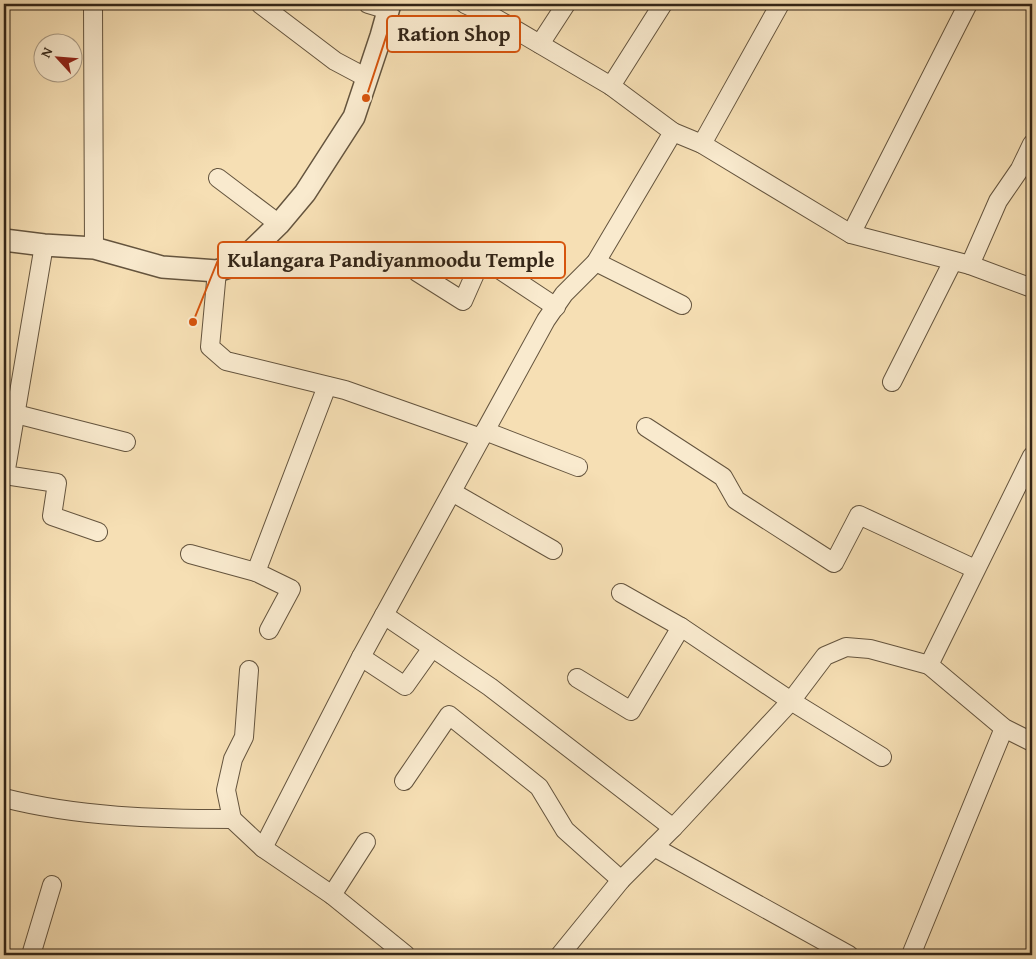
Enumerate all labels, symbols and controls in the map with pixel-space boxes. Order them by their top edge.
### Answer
callout: Ration Shop [387,16,520,52]
text: Ration Shop [398,18,511,49]
north arrow [32,32,82,82]
text: N [35,43,58,61]
callout: Kulangara Pandiyanmoodu Temple [218,242,565,278]
text: Kulangara Pandiyanmoodu Temple [228,244,554,275]

